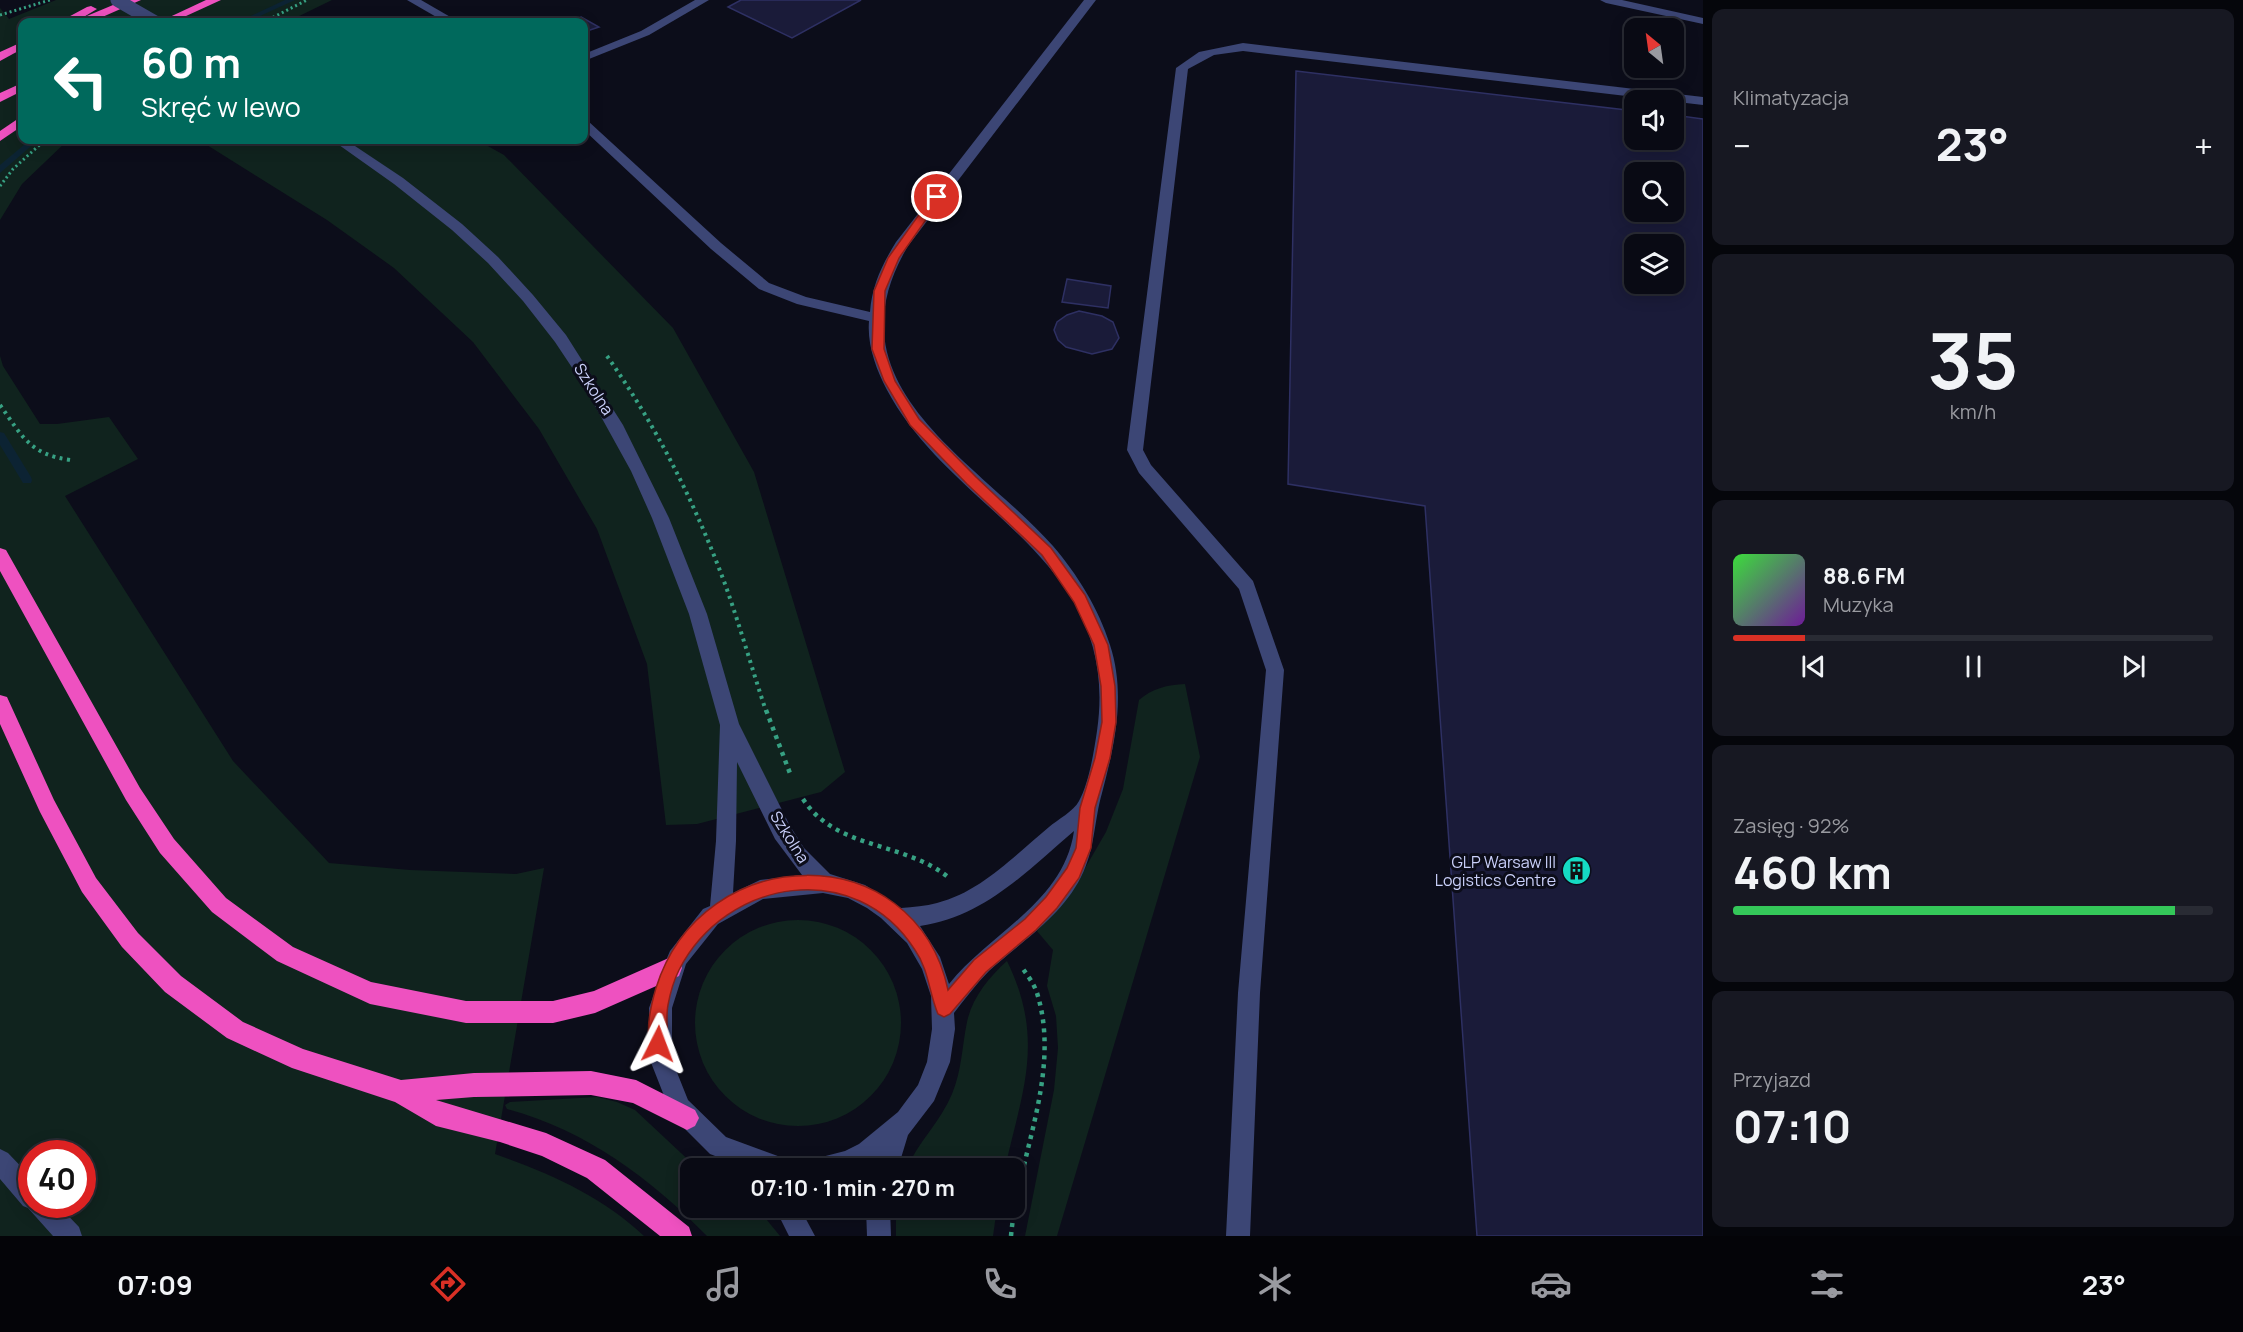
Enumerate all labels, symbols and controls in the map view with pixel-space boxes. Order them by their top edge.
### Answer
north arrow [1624,18,1684,78]
map controls [1624,18,1684,294]
text: 60 m [141,33,241,91]
icon: left [42,42,120,120]
text: Klimatyzacja [1733,84,1849,111]
text: Skręć w lewo [141,88,301,125]
button: sound [1624,90,1684,150]
text: 23° [1936,113,2009,175]
text: − [1733,123,1751,168]
text: + [2194,123,2213,168]
button: search [1624,162,1684,222]
pin [911,171,962,222]
icon: arrive [920,180,953,213]
button: layers [1624,234,1684,294]
text: 35 [1927,306,2019,412]
street label: Szkolna [569,359,619,419]
text: km/h [1950,398,1996,425]
text: 88.6 FM [1823,561,1905,591]
text: Muzyka [1823,591,1894,618]
icon: previous [1797,650,1830,683]
icon: pause [1957,650,1990,683]
icon: next [2117,650,2150,683]
street label: Szkolna [765,807,815,867]
text: Zasięg · 92% [1733,812,1849,839]
text: 460 km [1733,841,1892,903]
place label: GLP Warsaw III Logistics Centre [1435,851,1556,891]
building icon: GLP Warsaw III Logistics Centre [1561,855,1593,887]
position arrow [626,1012,690,1076]
text: Przyjazd [1733,1066,1811,1093]
text: 07:10 [1733,1095,1851,1157]
speed limit sign: 40 [18,1140,96,1218]
text: 07:10 · 1 min · 270 m [750,1173,955,1203]
icon: directions [427,1263,469,1305]
icon: music [703,1263,745,1305]
icon: phone [979,1263,1021,1305]
icon: climate [1254,1263,1296,1305]
icon: car [1530,1263,1572,1305]
icon: filters [1806,1263,1848,1305]
text: 07:09 [117,1266,193,1303]
text: 23° [2082,1266,2126,1303]

